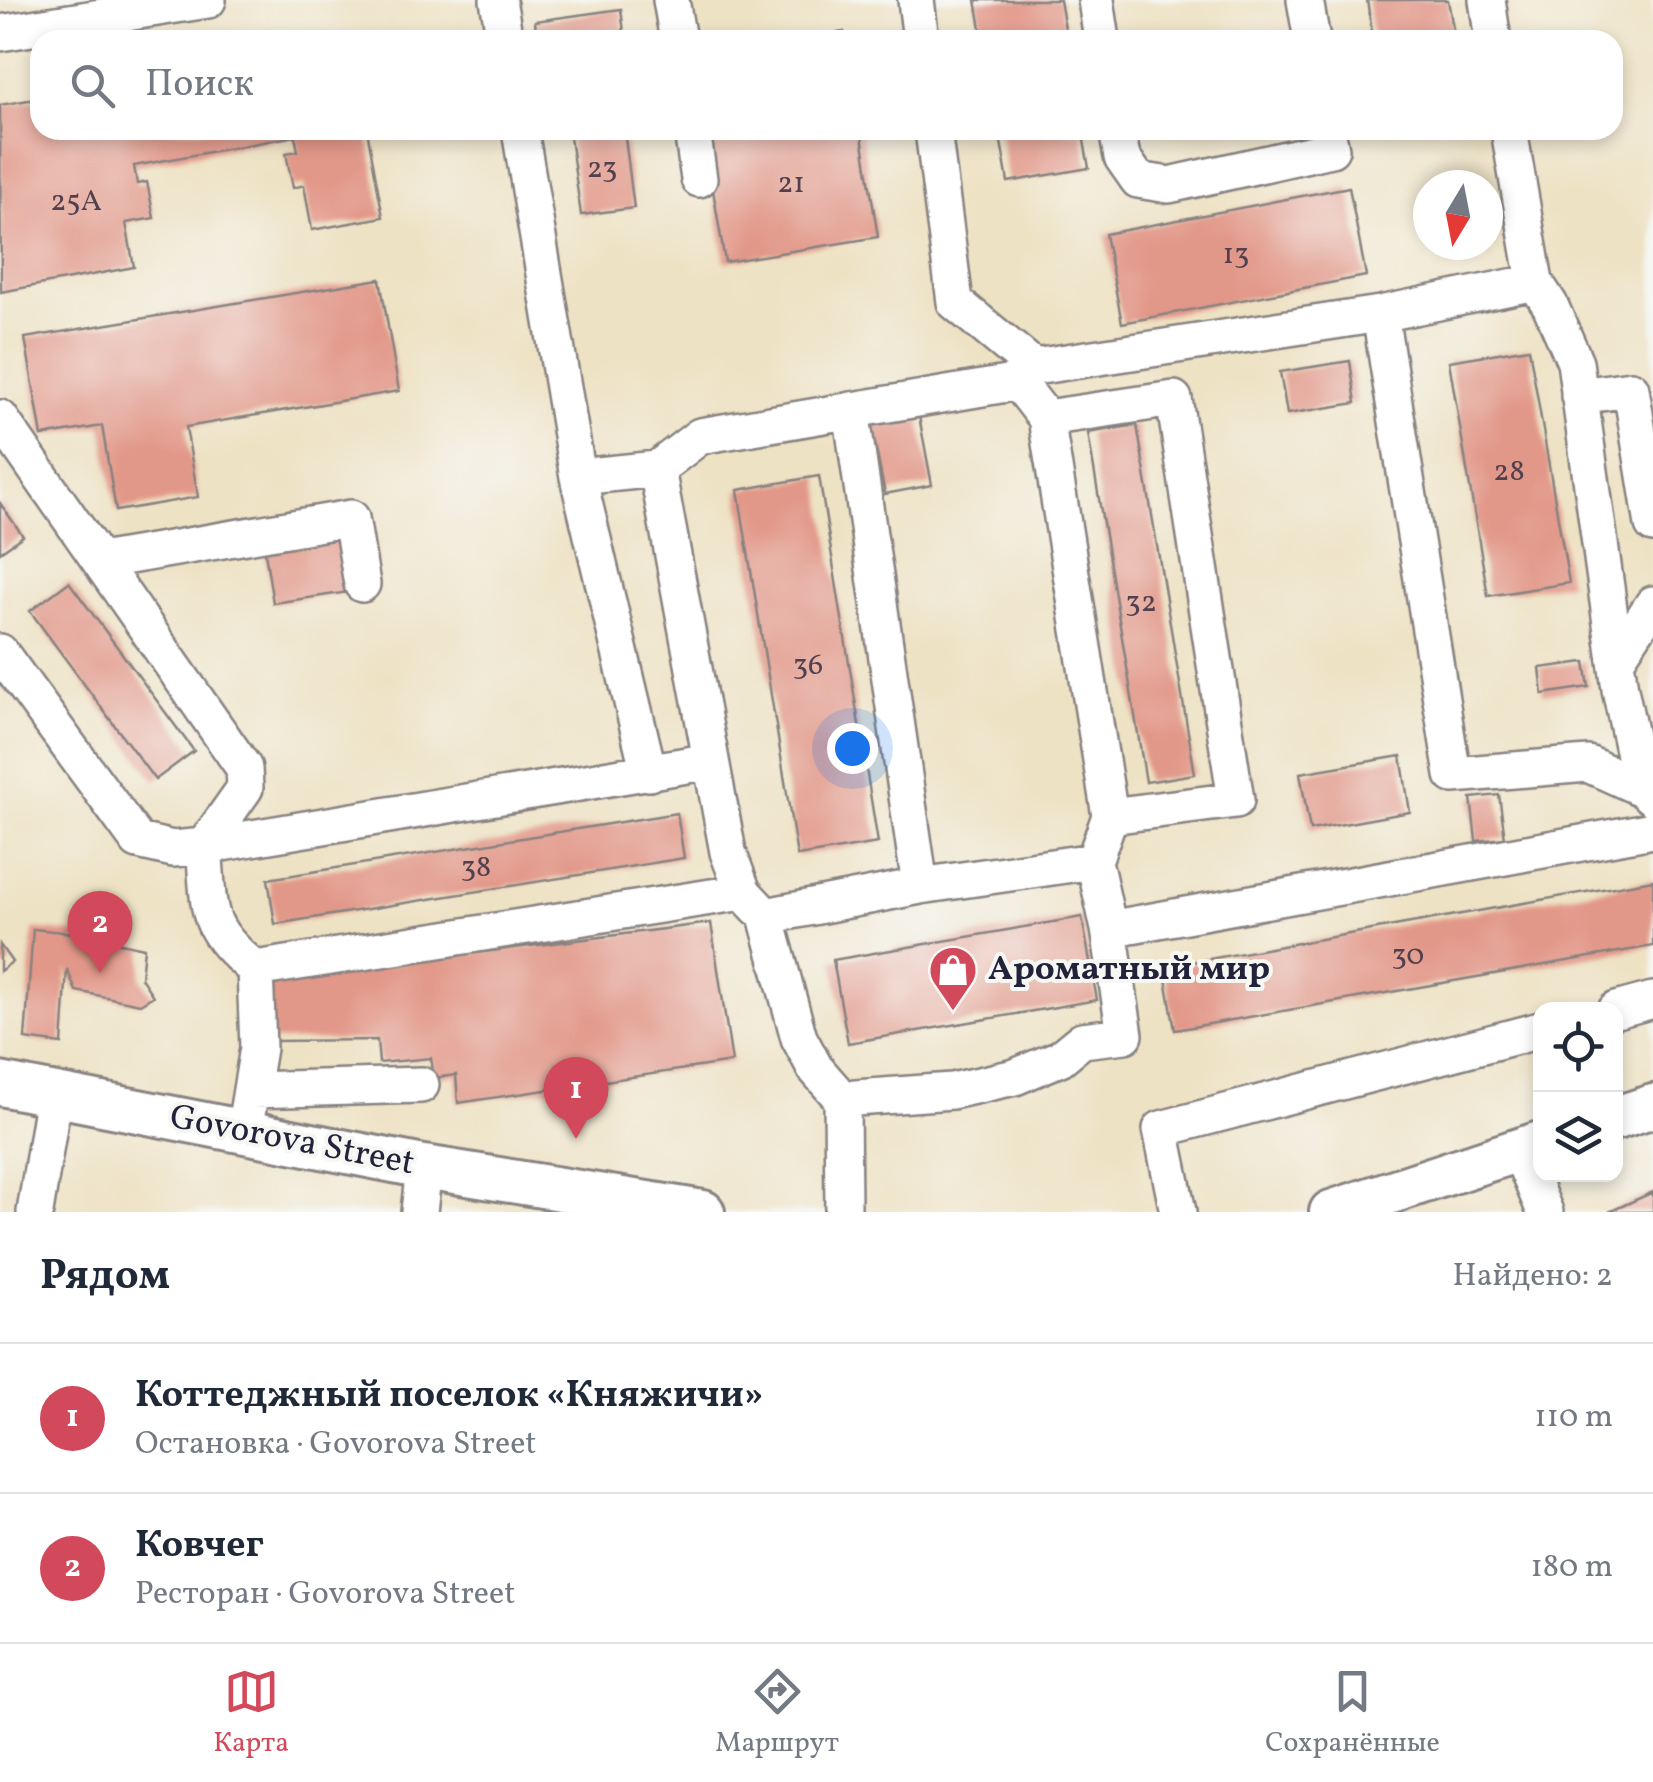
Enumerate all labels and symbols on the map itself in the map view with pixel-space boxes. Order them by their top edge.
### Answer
house number: 23 [587,148,617,190]
house number: 21 [777,163,805,205]
north arrow [1413,170,1503,260]
house number: 25А [50,181,102,223]
house number: 13 [1222,234,1250,276]
house number: 28 [1493,451,1525,493]
house number: 32 [1125,582,1157,624]
house number: 36 [793,645,823,687]
your location [827,723,878,774]
house number: 38 [461,847,491,889]
pin: 2 [68,890,132,973]
house number: 30 [1392,935,1424,977]
shop icon: Ароматный мир [927,944,979,1012]
place label: Ароматный мир [988,946,1270,994]
pin: 1 [544,1056,608,1139]
street label: Govorova Street [166,1094,418,1188]

